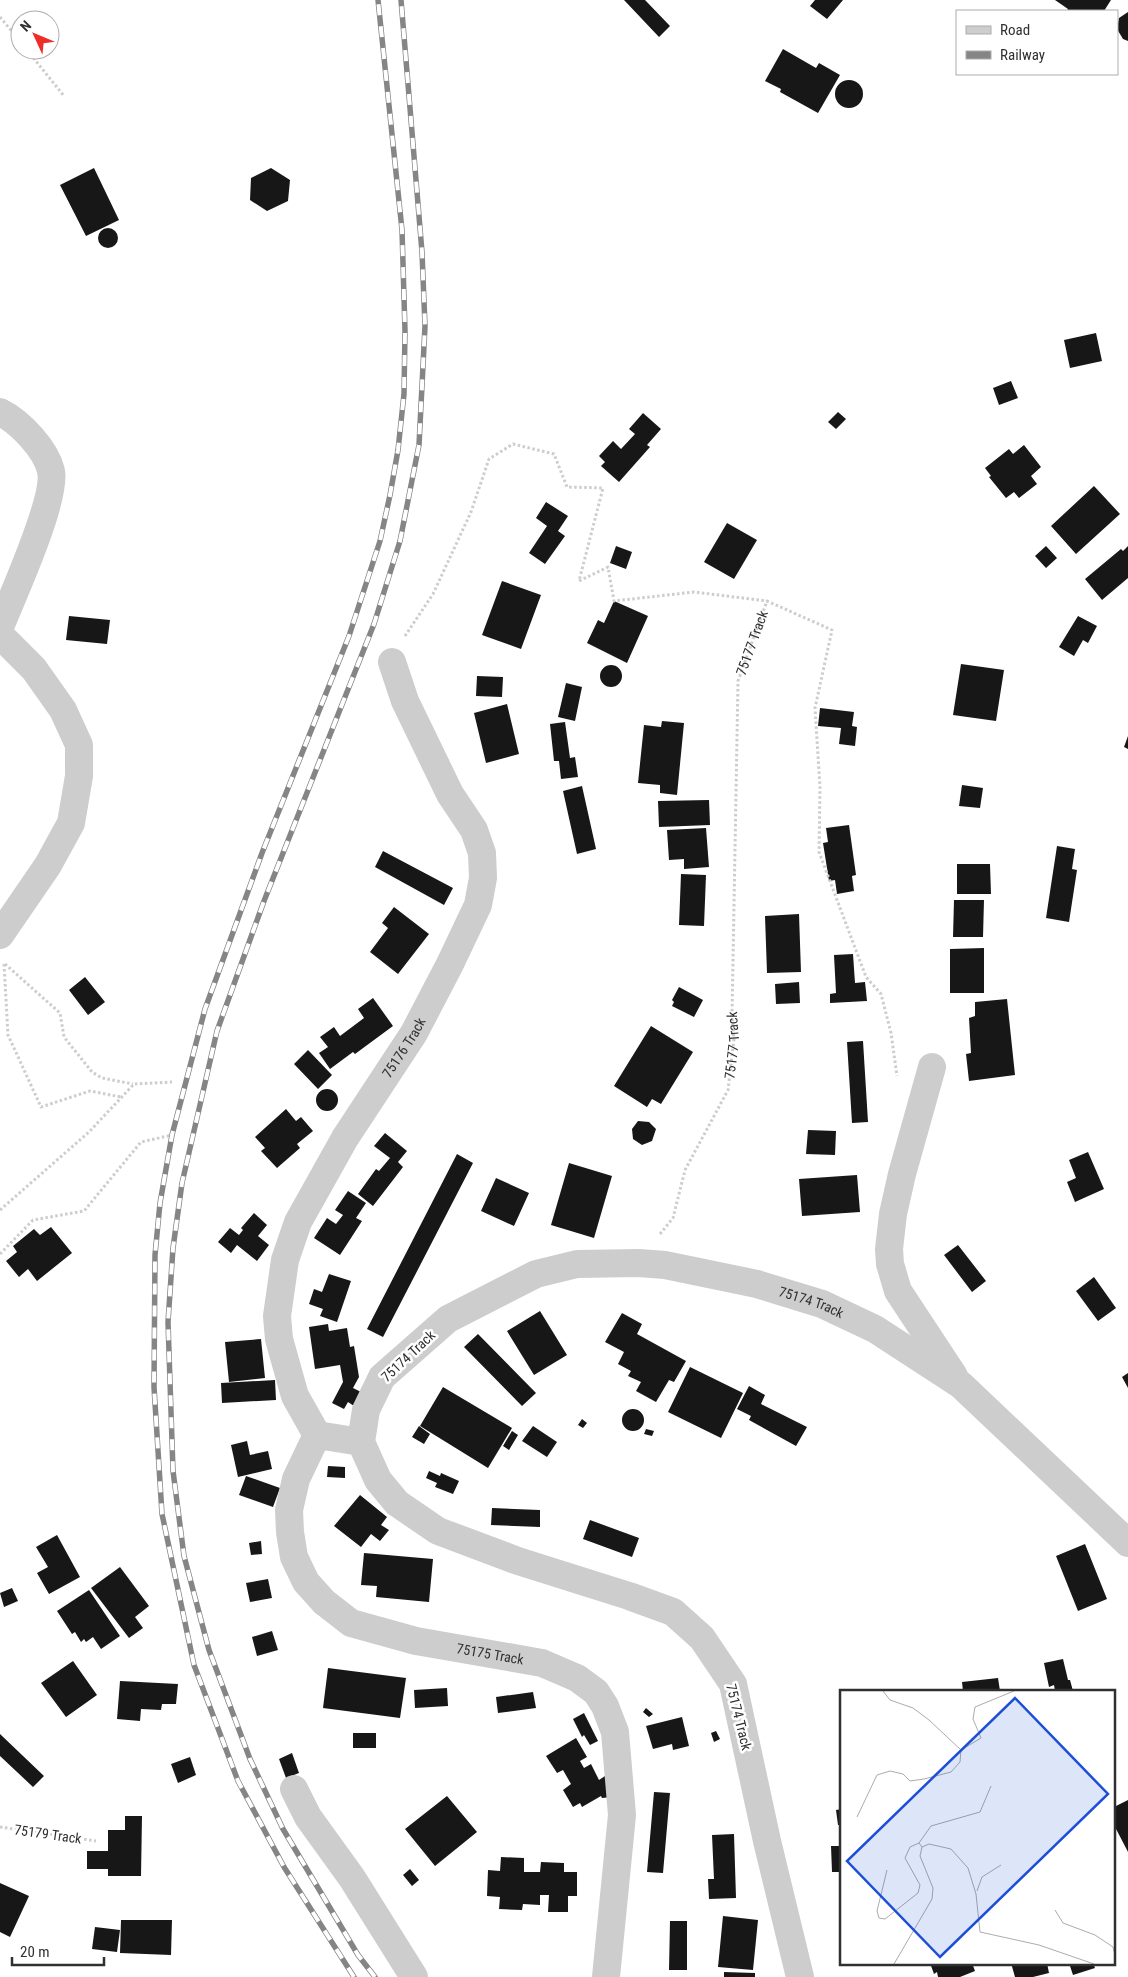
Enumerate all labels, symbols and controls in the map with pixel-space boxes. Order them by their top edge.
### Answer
north arrow [10,10,60,60]
legend [956,10,1118,75]
text: N [17,17,34,35]
text: Road [1000,21,1030,39]
text: Railway [1000,46,1045,64]
street label: 75177 Track [733,608,771,677]
street label: 75177 Track [721,1011,742,1080]
street label: 75176 Track [379,1014,429,1081]
street label: 75174 Track [777,1283,847,1321]
street label: 75174 Track [378,1327,439,1385]
street label: 75175 Track [455,1640,526,1668]
street label: 75174 Track [723,1682,755,1752]
inset map [840,1690,1116,1964]
street label: 75179 Track [13,1821,83,1847]
scale bar [12,1934,105,1966]
text: 20 m [20,1943,50,1961]

